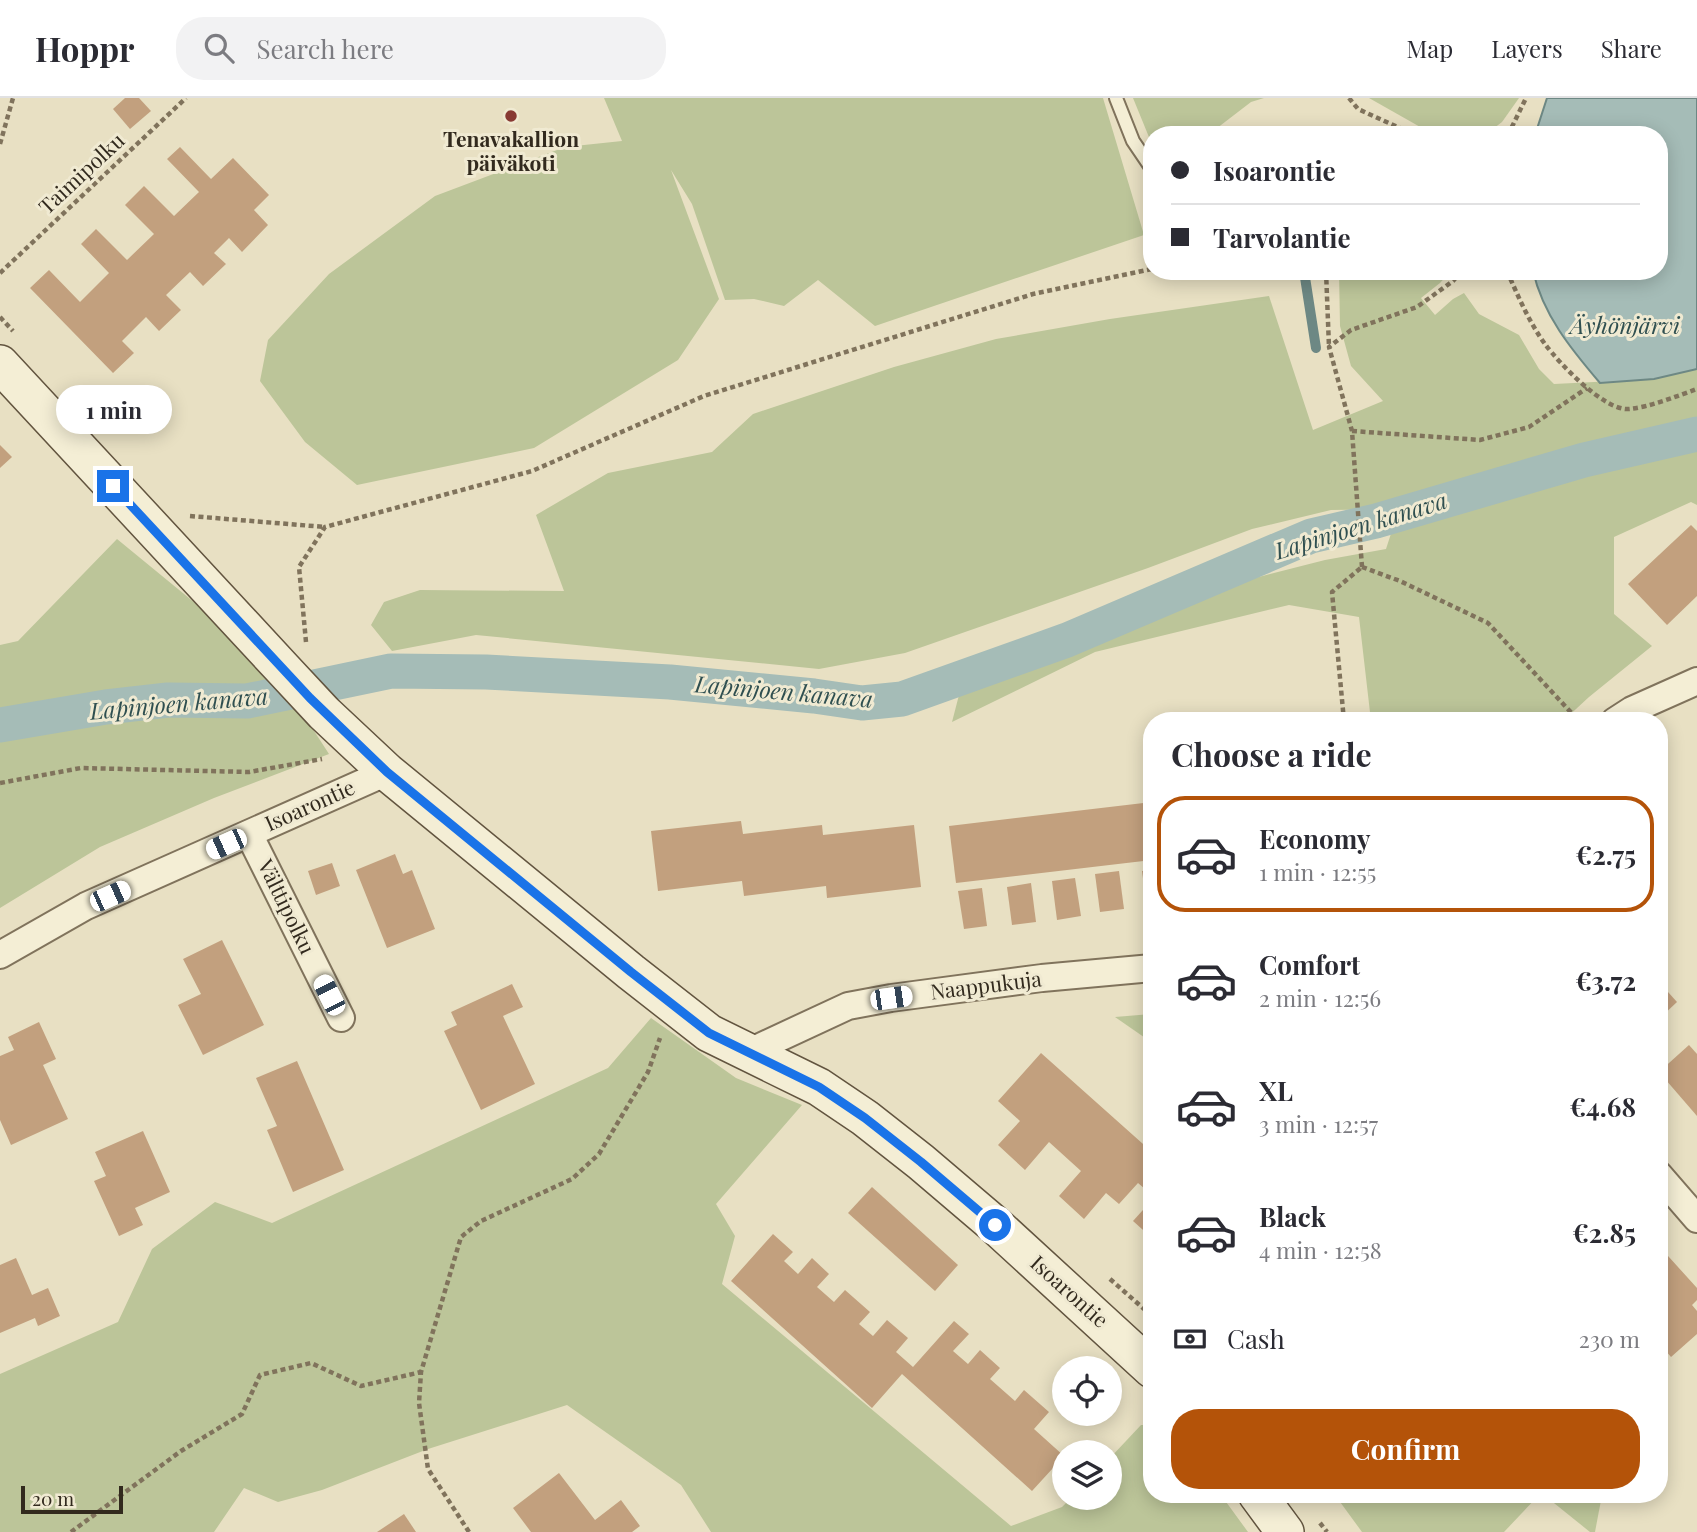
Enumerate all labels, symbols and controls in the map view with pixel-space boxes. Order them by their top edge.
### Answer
search box [176,17,666,80]
text: Hoppr [35,26,134,70]
icon: search [200,29,238,67]
text: Search here [256,31,394,66]
text: Map [1407,32,1453,64]
text: Layers [1491,32,1563,64]
text: Share [1601,32,1662,64]
marker: Tenavakallion päiväkoti [503,108,519,124]
place label: Tenavakallion päiväkoti [443,124,579,176]
street label: Taimipolku [32,126,129,219]
text: Isoarontie [1213,153,1336,188]
text: Tarvolantie [1213,220,1351,255]
water label: Äyhönjärvi [1568,309,1681,340]
callout: 1 min [55,384,171,434]
text: 1 min [86,394,142,425]
route end [97,470,129,502]
water label: Lapinjoen kanava [1270,484,1450,566]
water label: Lapinjoen kanava [693,667,874,714]
water label: Lapinjoen kanava [88,679,269,726]
text: Choose a ride [1171,732,1372,775]
street label: Isoarontie [260,772,359,836]
text: Economy [1259,821,1370,856]
icon: car [1175,823,1238,886]
car [203,826,250,862]
text: €2.75 [1576,837,1636,872]
street label: Välttipolku [252,853,323,958]
text: 1 min · 12:55 [1259,856,1376,887]
car [87,878,134,914]
text: Comfort [1259,947,1360,982]
icon: car [1175,949,1238,1012]
street label: Naappukuja [929,963,1043,1005]
text: €3.72 [1575,963,1636,998]
car [311,972,348,1018]
text: 2 min · 12:56 [1259,982,1381,1013]
car [869,985,914,1011]
text: XL [1259,1073,1293,1108]
icon: car [1175,1075,1238,1138]
text: €4.68 [1569,1089,1636,1124]
text: 3 min · 12:57 [1259,1108,1378,1139]
text: Black [1259,1199,1326,1234]
icon: car [1175,1201,1238,1264]
route start [979,1209,1011,1241]
text: €2.85 [1572,1215,1636,1250]
text: 4 min · 12:58 [1259,1234,1382,1265]
street label: Isoarontie [1025,1248,1115,1333]
icon: cash [1171,1320,1209,1358]
text: Cash [1227,1321,1285,1356]
text: 230 m [1579,1323,1640,1354]
map controls [1052,1356,1122,1510]
button: locate [1052,1356,1122,1426]
button: Confirm [1171,1409,1640,1489]
button: layers [1052,1440,1122,1510]
scale bar [21,1483,122,1515]
text: 20 m [32,1485,74,1511]

